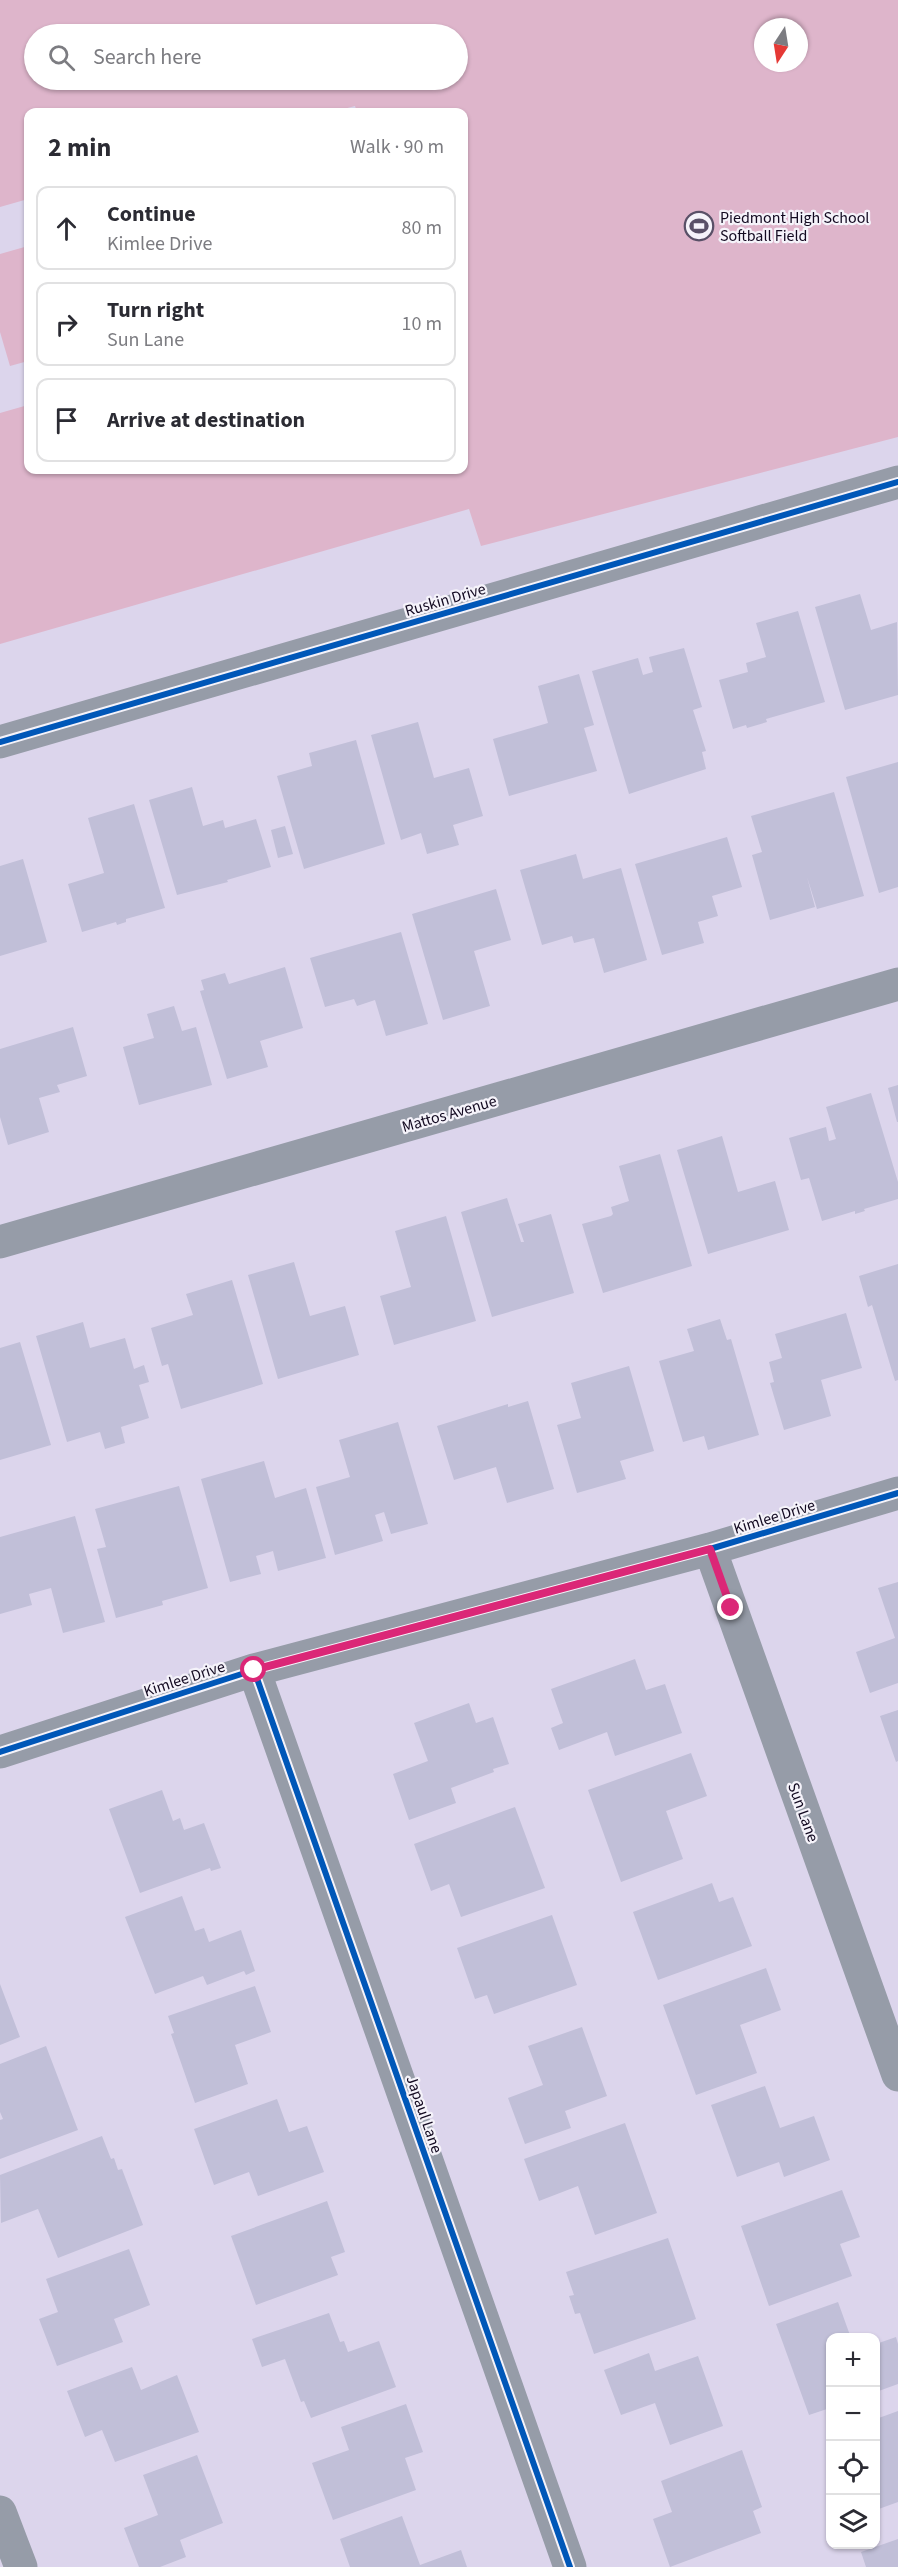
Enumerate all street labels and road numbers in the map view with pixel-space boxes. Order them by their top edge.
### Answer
street label: Ruskin Drive [402,578,488,622]
street label: Mattos Avenue [399,1090,499,1138]
street label: Kimlee Drive [731,1494,818,1540]
street label: Kimlee Drive [141,1655,228,1702]
street label: Sun Lane [782,1780,824,1845]
street label: Japaul Lane [400,2072,448,2156]

